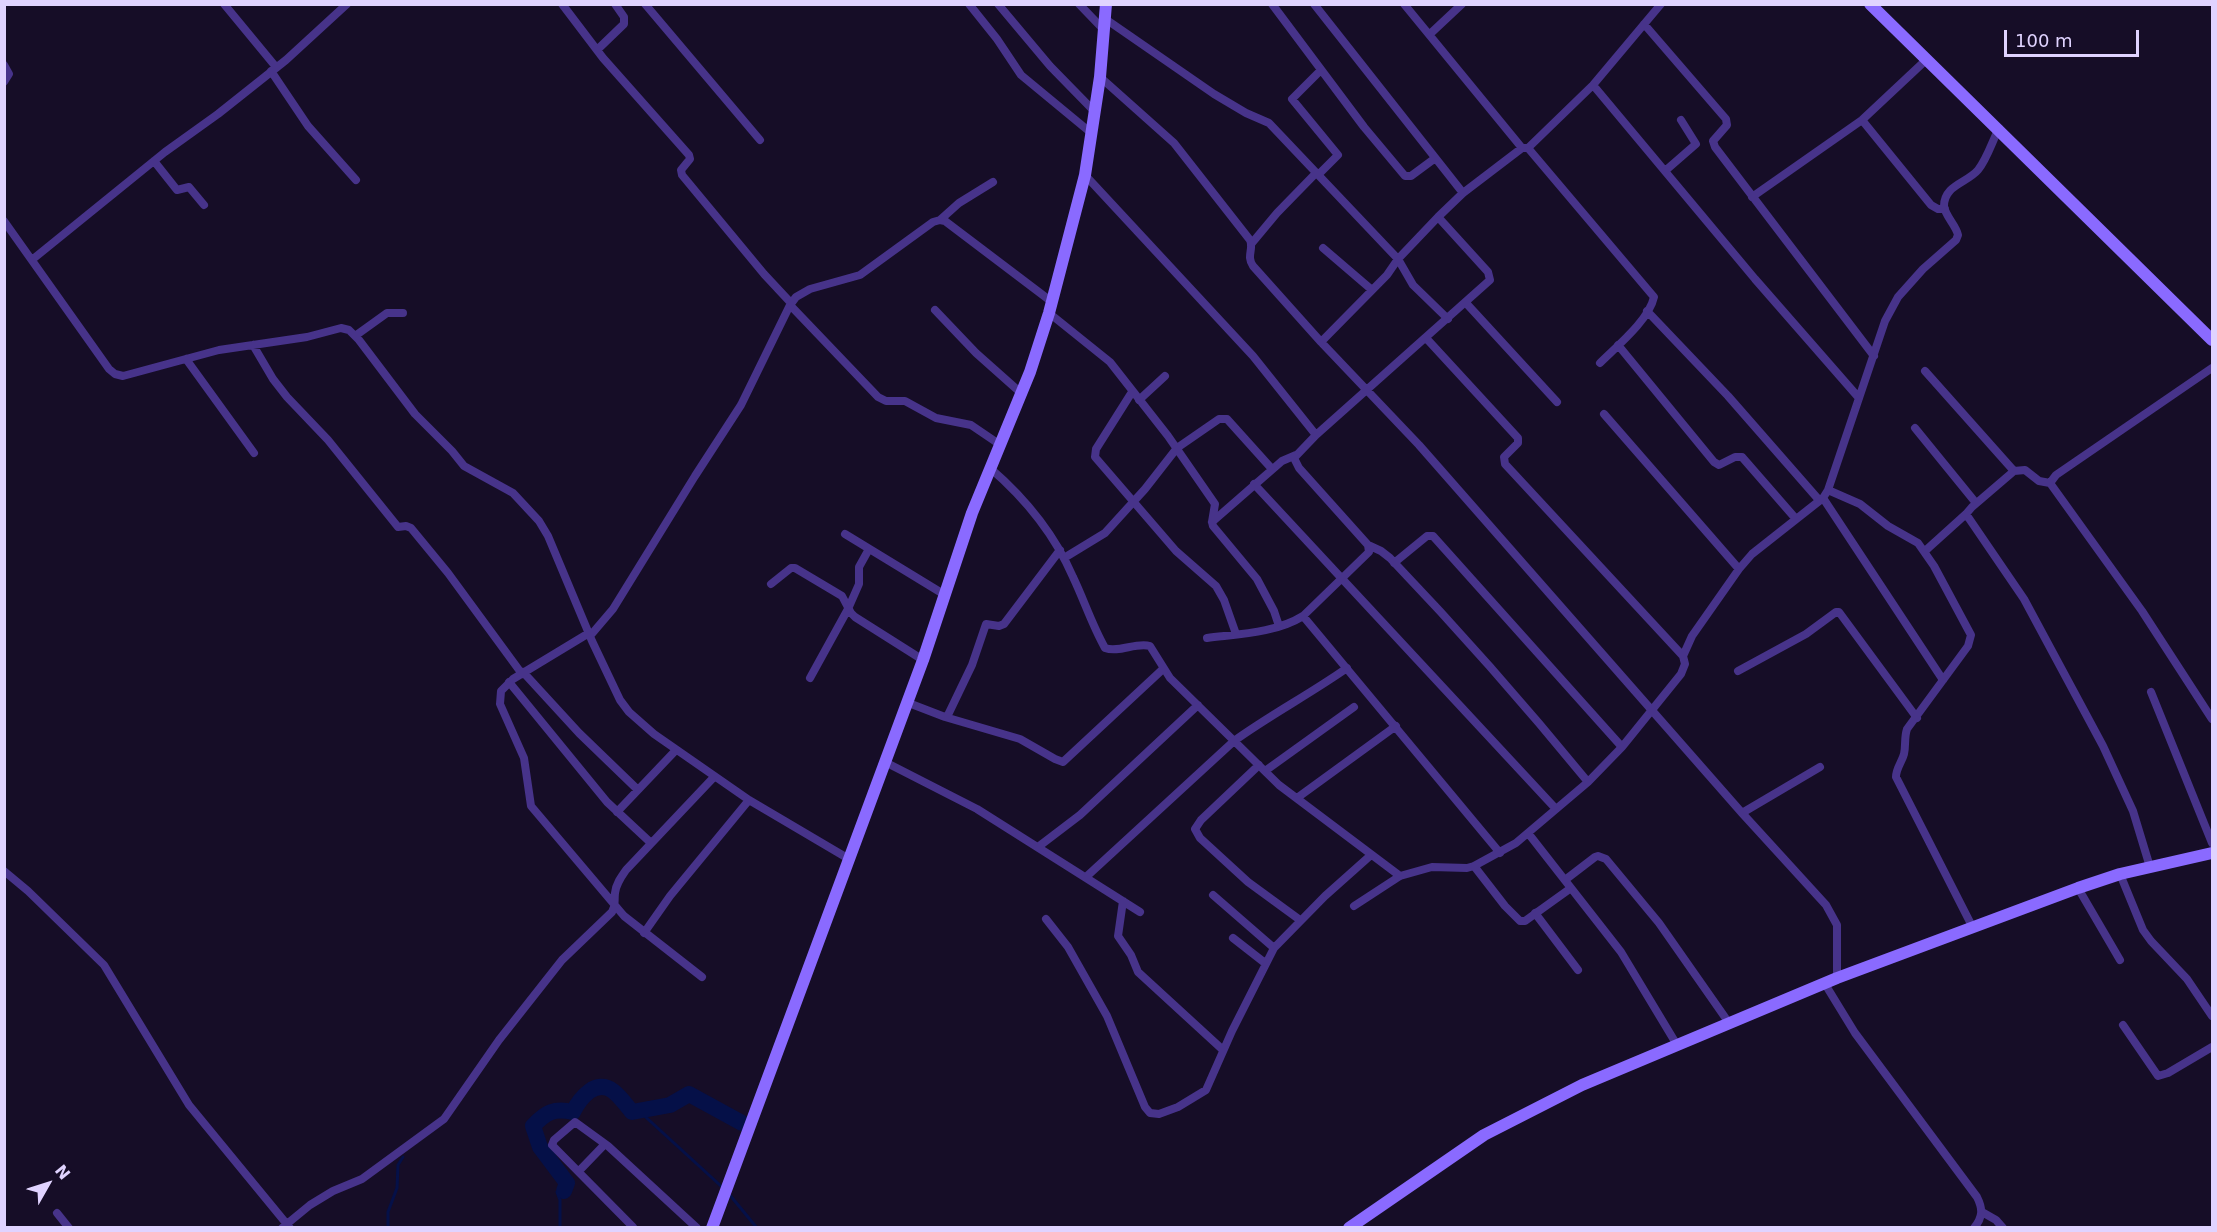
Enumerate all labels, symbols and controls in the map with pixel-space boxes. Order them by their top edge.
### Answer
scale bar [2007,18,2142,56]
text: 100 m [2015,30,2073,51]
north arrow [18,1154,78,1214]
text: N [51,1161,74,1184]

